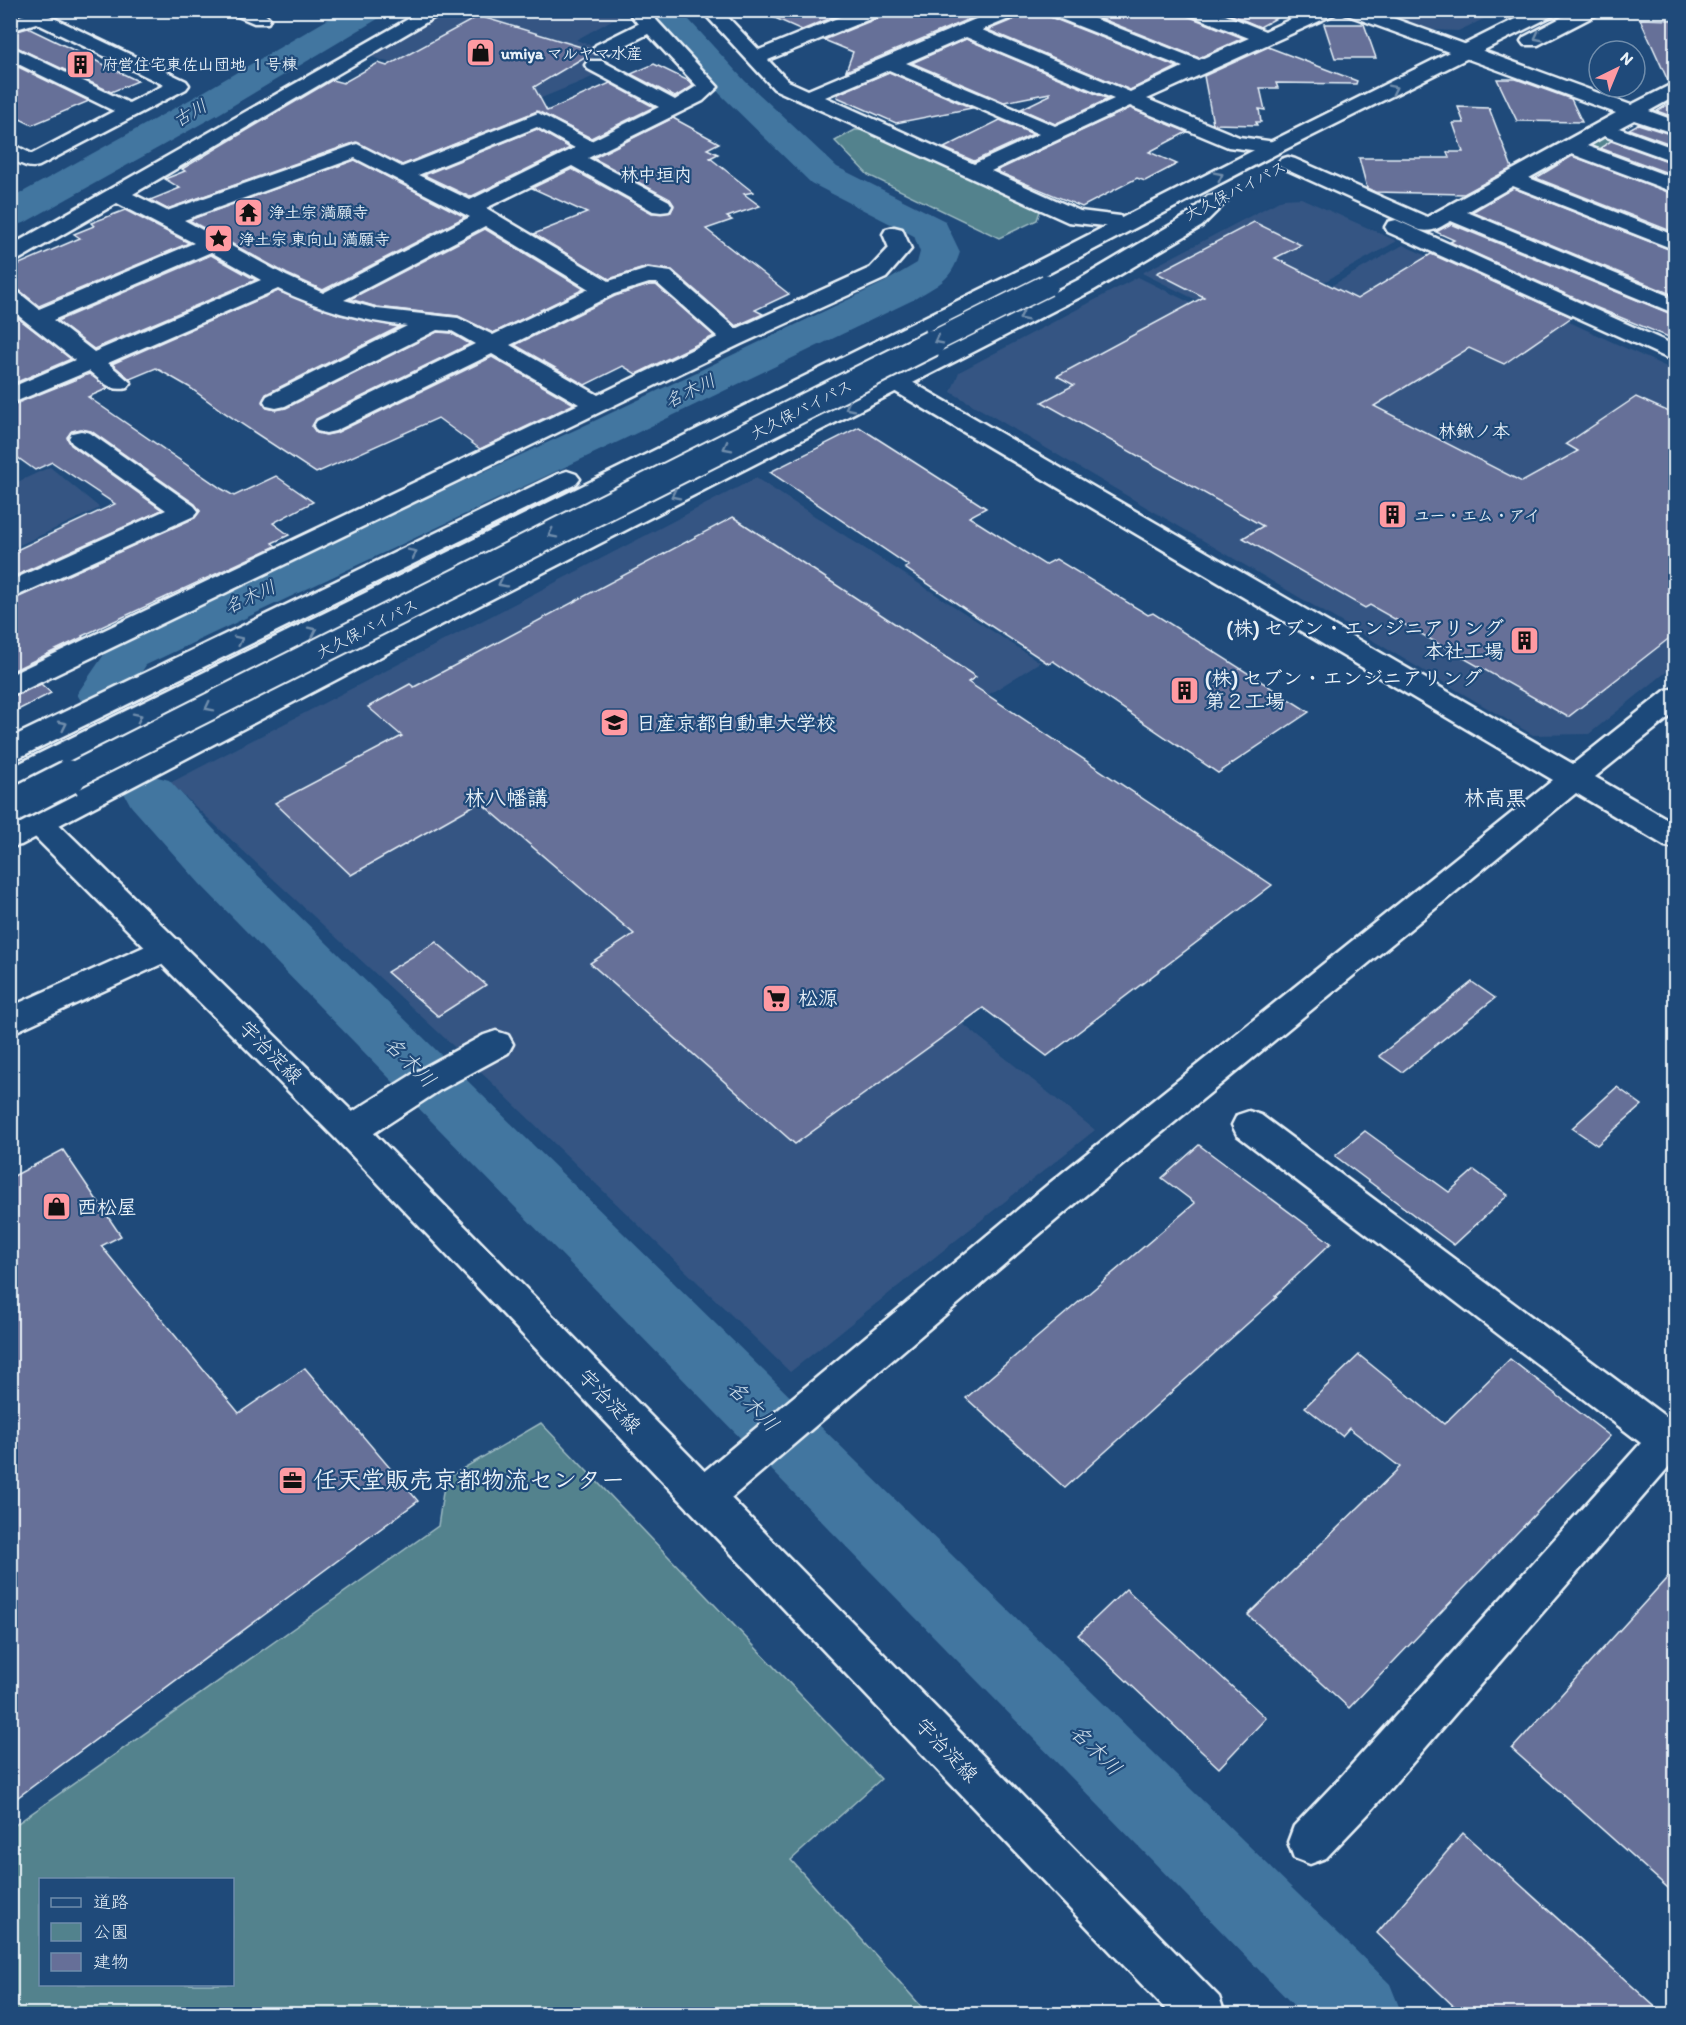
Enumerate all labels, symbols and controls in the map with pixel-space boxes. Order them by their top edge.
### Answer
one-way arrow [1534,29,1545,41]
shop icon: umiya マルヤマ水産 [464,37,496,69]
north arrow [1587,39,1647,99]
place label: umiya マルヤマ水産 [500,44,643,64]
building icon: 府営住宅東佐山団地 １号棟 [65,48,97,80]
text: N [1616,48,1637,69]
place label: 府営住宅東佐山団地 １号棟 [102,55,299,74]
one-way arrow [1387,84,1398,96]
water label: 古川 [169,94,211,132]
street label: 大久保バイパス [1181,157,1289,224]
district label: 林中垣内 [620,164,692,186]
one-way arrow [1212,171,1223,183]
temple icon: 浄土宗 満願寺 [232,196,264,228]
place label: 浄土宗 満願寺 [269,203,369,222]
place icon: 浄土宗 東向山 満願寺 [202,223,234,255]
place label: 浄土宗 東向山 満願寺 [239,230,390,249]
one-way arrow [1018,310,1029,322]
one-way arrow [934,333,945,344]
water label: 名木川 [661,369,719,413]
street label: 大久保バイパス [747,376,855,443]
one-way arrow [845,399,856,411]
district label: 林鍬ノ本 [1438,420,1510,442]
one-way arrow [722,439,733,451]
one-way arrow [671,488,682,499]
building icon: ユー・エム・アイ [1377,499,1409,531]
place label: ユー・エム・アイ [1414,506,1540,525]
one-way arrow [548,527,559,539]
one-way arrow [407,548,418,560]
water label: 名木川 [221,576,279,618]
one-way arrow [497,576,508,587]
street label: 大久保バイパス [313,595,421,662]
place label: (株) セブン・エンジニアリング 本社工場 [1226,616,1504,663]
building icon: (株) セブン・エンジニアリング 本社工場 [1509,624,1541,656]
one-way arrow [306,626,317,638]
one-way arrow [232,635,243,647]
place label: (株) セブン・エンジニアリング 第２工場 [1205,666,1483,713]
building icon: (株) セブン・エンジニアリング 第２工場 [1168,674,1200,706]
one-way arrow [205,700,216,711]
school or university icon: 日産京都自動車大学校 [599,707,631,739]
place label: 日産京都自動車大学校 [636,711,836,735]
one-way arrow [132,713,143,725]
one-way arrow [57,720,68,732]
district label: 林八幡講 [464,785,548,810]
district label: 林高黒 [1464,785,1527,810]
supermarket icon: 松源 [761,982,793,1014]
place label: 松源 [798,986,838,1010]
street label: 宇治淀線 [234,1015,308,1089]
water label: 名木川 [379,1031,441,1093]
shop icon: 西松屋 [40,1191,72,1223]
place label: 西松屋 [77,1195,137,1219]
street label: 宇治淀線 [574,1364,646,1438]
water label: 名木川 [722,1375,784,1437]
office icon: 任天堂販売京都物流センター [276,1464,308,1496]
place label: 任天堂販売京都物流センター [313,1465,625,1494]
street label: 宇治淀線 [911,1713,983,1787]
water label: 名木川 [1065,1719,1127,1781]
legend [39,1878,234,1986]
text: 道路 [93,1891,129,1913]
text: 公園 [93,1921,129,1943]
text: 建物 [93,1951,129,1973]

